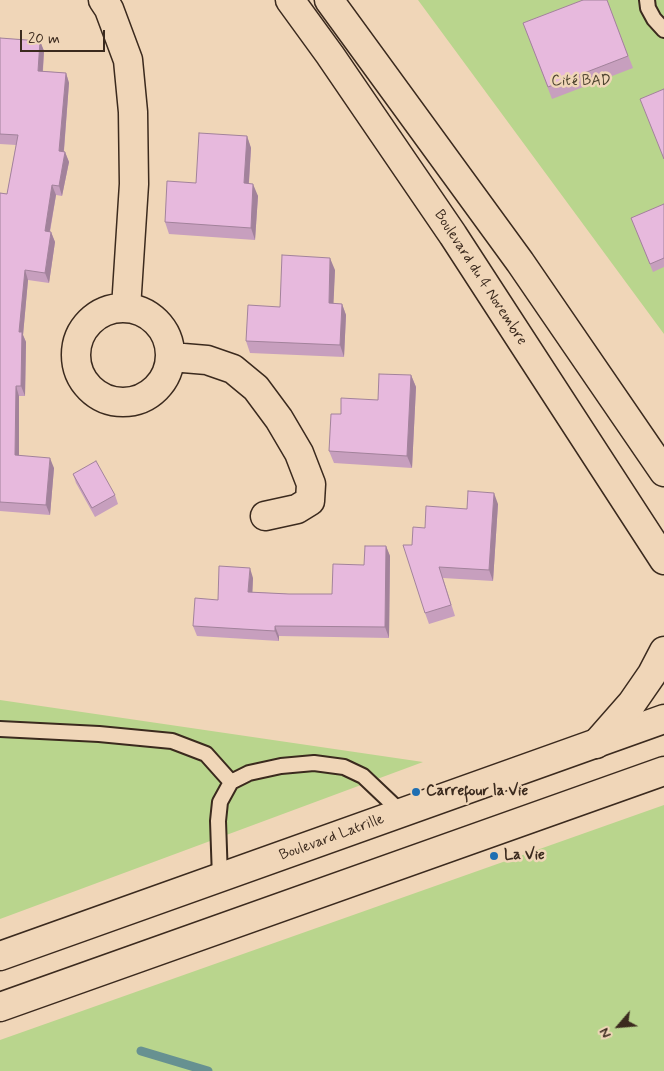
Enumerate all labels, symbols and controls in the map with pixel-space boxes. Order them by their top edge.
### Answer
scale bar [22,20,108,52]
text: 20 m [28,29,60,49]
park label: Cité BAD [551,73,611,91]
street label: Boulevard du 4 Novembre [430,207,530,349]
place label: Carrefour la Vie [426,783,528,801]
marker: Carrefour la Vie [410,786,422,798]
street label: Boulevard Latrille [277,811,387,865]
place label: La Vie [504,847,545,865]
marker: La Vie [488,850,500,862]
north arrow [594,1001,644,1051]
text: N [596,1025,616,1041]

